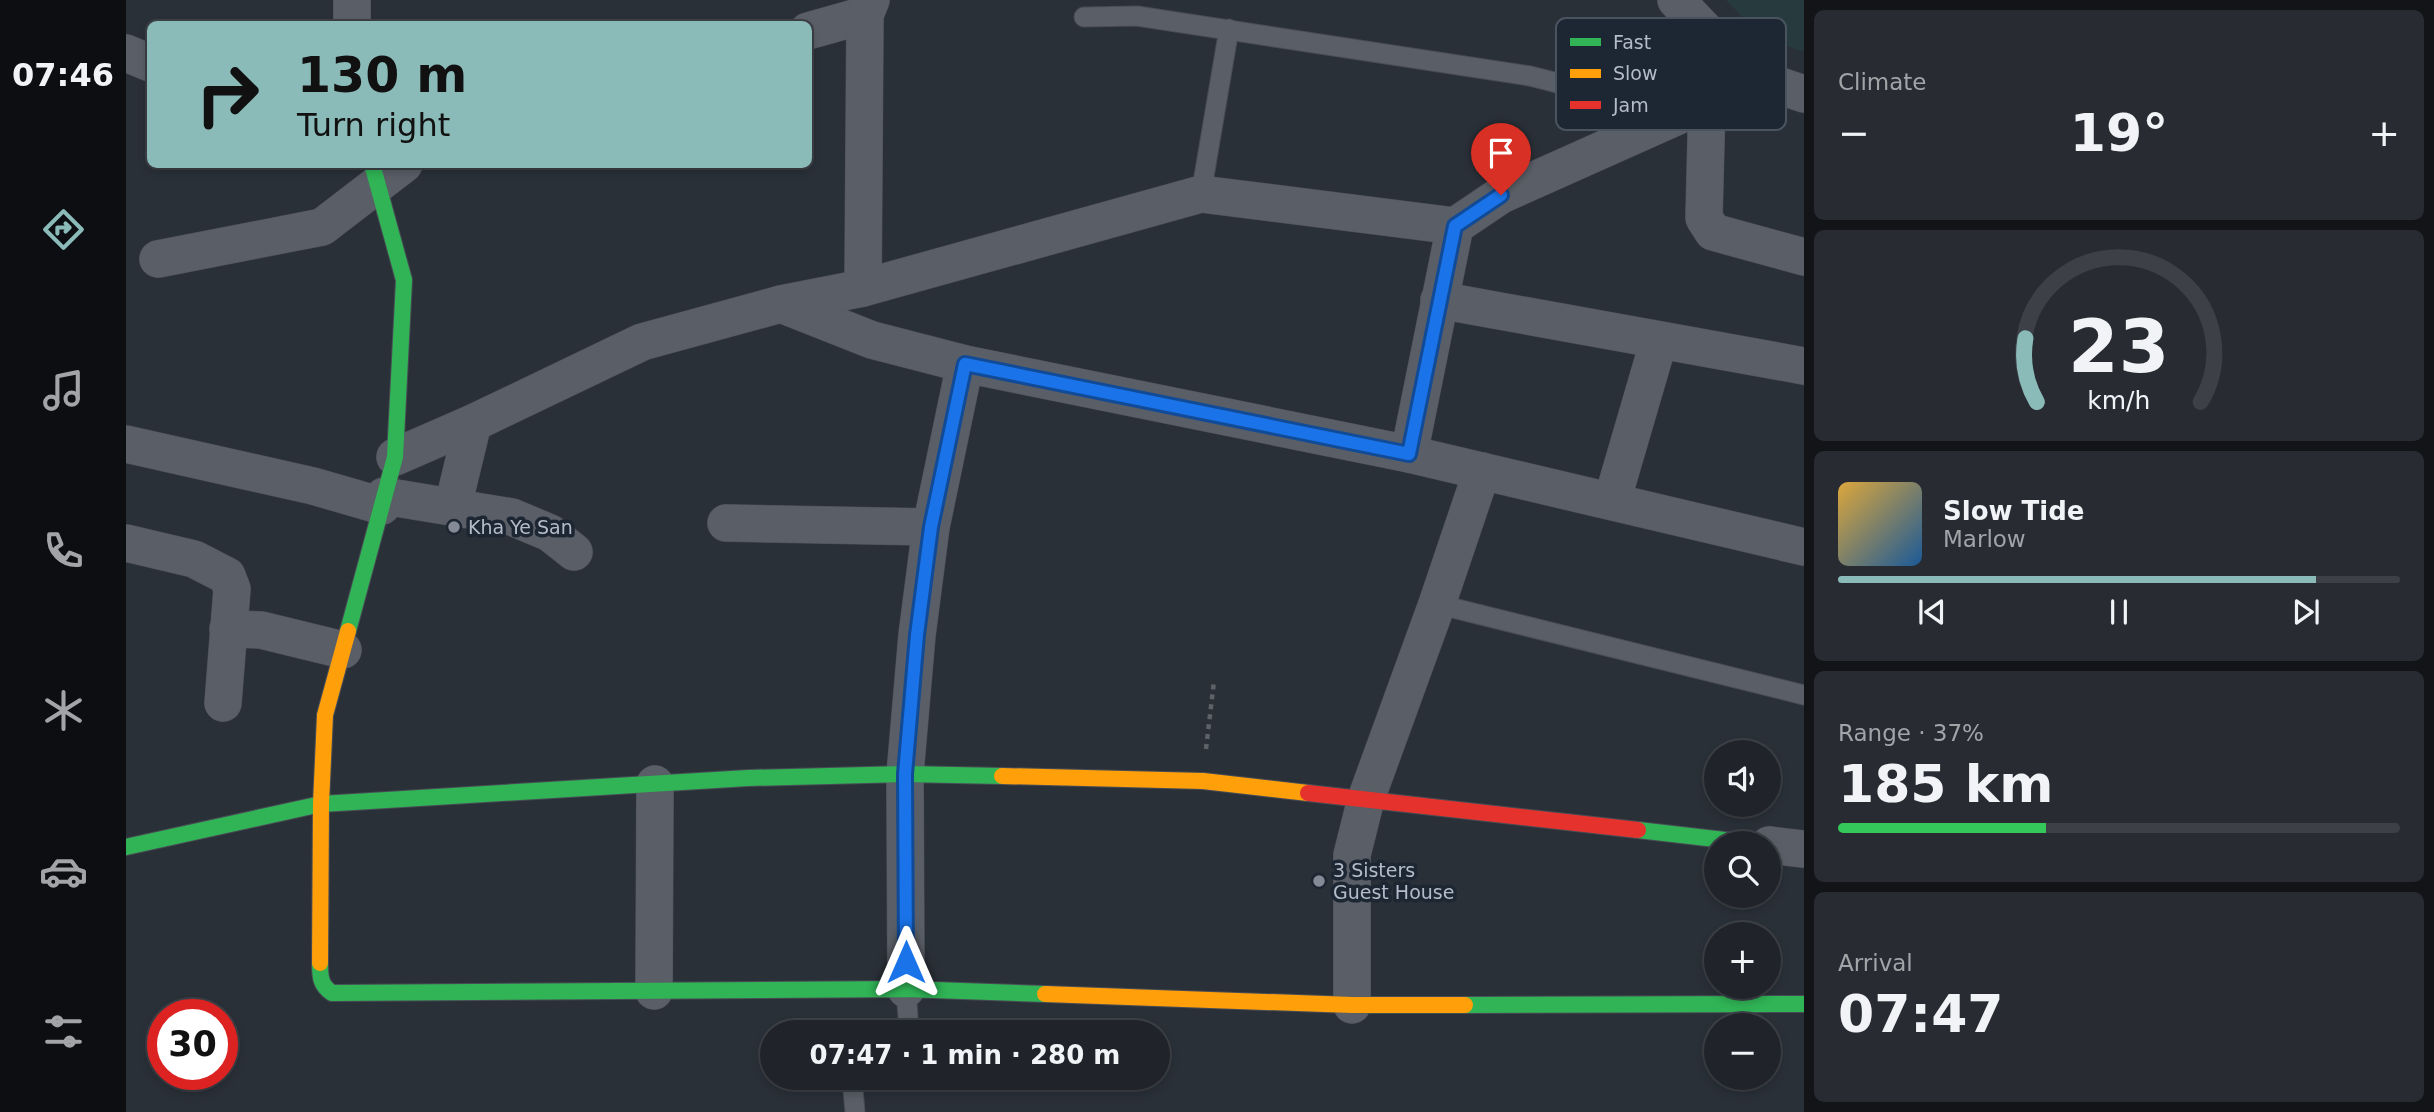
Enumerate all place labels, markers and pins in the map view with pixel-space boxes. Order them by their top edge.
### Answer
pin [1471,123,1531,195]
place label: Kha Ye San [468,516,573,538]
marker: Kha Ye San [446,519,462,535]
place label: 3 Sisters Guest House [1333,859,1454,903]
marker: 3 Sisters Guest House [1311,873,1327,889]

